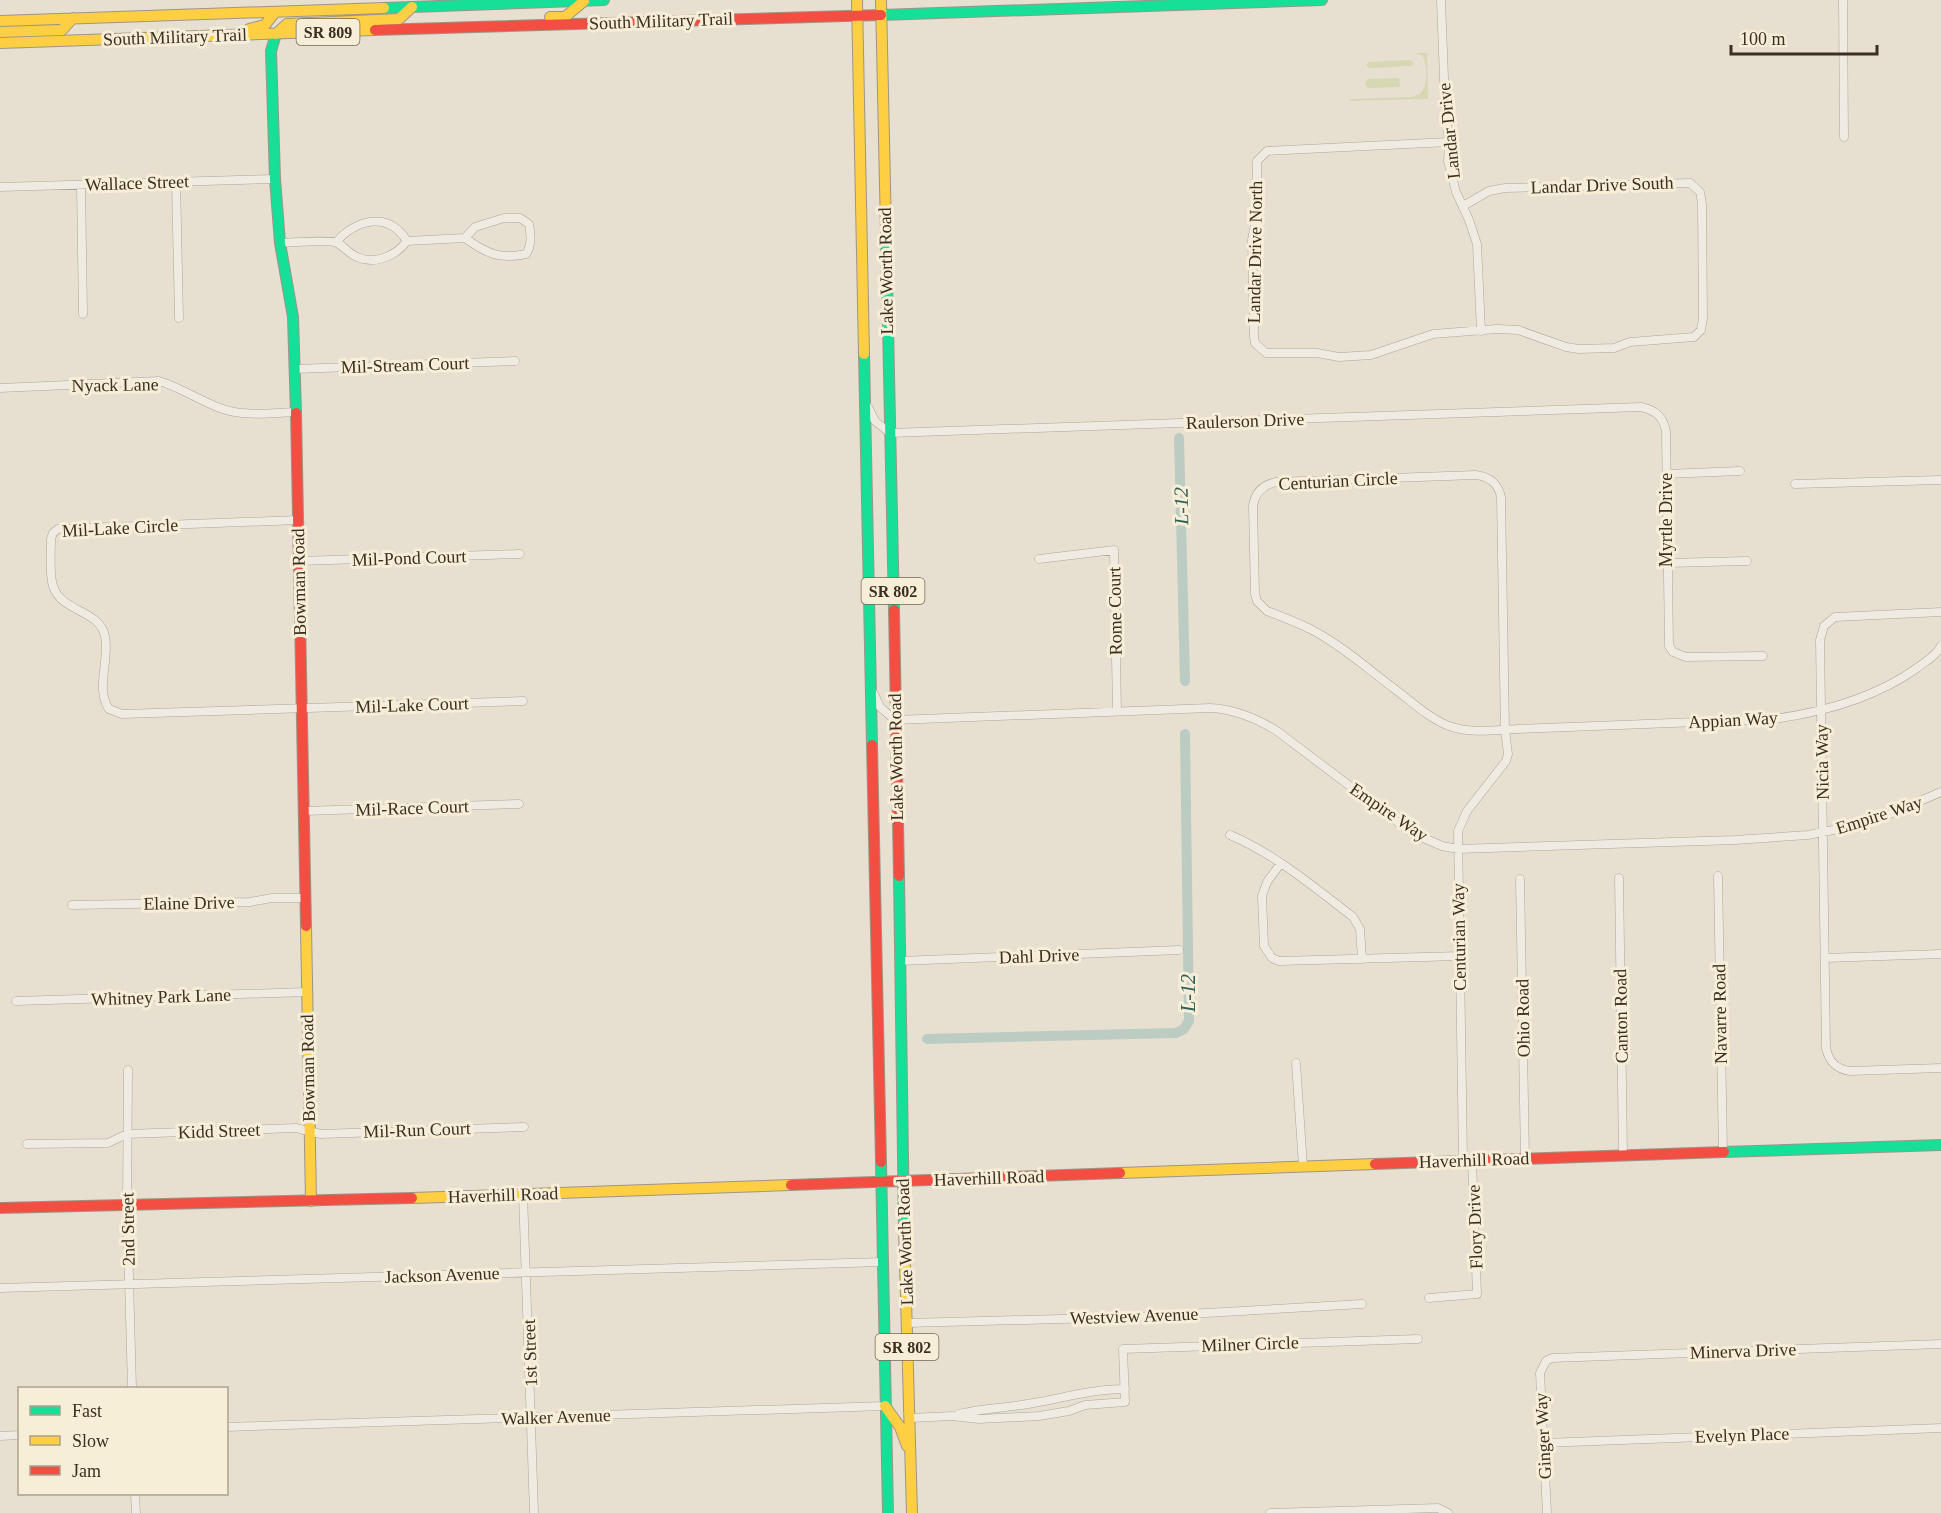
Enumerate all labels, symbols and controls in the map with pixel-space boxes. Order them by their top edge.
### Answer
street label: South Military Trail [589,8,733,34]
scale bar [1731,18,1876,56]
road number: SR 809 [296,19,360,45]
street label: South Military Trail [103,24,247,50]
text: 100 m [1740,29,1786,49]
street label: Landar Drive [1434,82,1464,180]
street label: Wallace Street [85,171,189,195]
street label: Landar Drive South [1530,173,1674,197]
street label: Landar Drive North [1244,180,1266,324]
street label: Lake Worth Road [875,207,897,335]
street label: Mil-Stream Court [340,353,470,377]
street label: Nyack Lane [71,374,159,396]
street label: Raulerson Drive [1185,409,1305,433]
street label: Centurian Circle [1278,468,1398,494]
street label: Myrtle Drive [1656,473,1676,567]
water label: L-12 [1170,487,1192,526]
street label: Mil-Lake Circle [61,515,179,541]
street label: Bowman Road [288,528,310,636]
street label: Mil-Pond Court [351,546,467,570]
street label: Rome Court [1104,567,1126,655]
road number: SR 802 [862,578,924,604]
street label: Mil-Lake Court [355,693,469,717]
street label: Lake Worth Road [885,693,907,821]
street label: Appian Way [1688,708,1778,732]
street label: Nicia Way [1811,724,1833,800]
street label: Empire Way [1346,779,1432,845]
street label: Empire Way [1833,792,1925,838]
street label: Mil-Race Court [355,796,469,820]
street label: Centurian Way [1448,883,1470,991]
street label: Elaine Drive [143,892,235,914]
street label: Dahl Drive [998,945,1080,967]
street label: Navarre Road [1709,964,1731,1064]
street label: Canton Road [1610,969,1632,1063]
water label: L-12 [1177,974,1199,1013]
street label: Ohio Road [1512,979,1534,1057]
street label: Whitney Park Lane [91,985,231,1009]
street label: Bowman Road [297,1014,319,1122]
street label: Mil-Run Court [363,1118,471,1142]
street label: Kidd Street [177,1120,261,1142]
street label: Haverhill Road [1418,1148,1530,1172]
street label: Haverhill Road [933,1166,1045,1190]
street label: Lake Worth Road [893,1178,917,1306]
street label: Haverhill Road [447,1183,559,1207]
street label: Flory Drive [1464,1184,1486,1270]
street label: 2nd Street [117,1192,139,1266]
street label: Jackson Avenue [384,1263,500,1287]
street label: Westview Avenue [1069,1304,1199,1328]
street label: 1st Street [519,1319,541,1387]
street label: Milner Circle [1201,1332,1299,1356]
road number: SR 802 [876,1334,938,1360]
street label: Minerva Drive [1689,1339,1797,1363]
legend [18,1387,228,1495]
street label: Ginger Way [1531,1392,1555,1480]
text: Fast [72,1401,102,1421]
street label: Walker Avenue [501,1405,611,1429]
street label: Evelyn Place [1694,1423,1790,1447]
text: Slow [72,1431,109,1451]
text: Jam [72,1461,101,1481]

